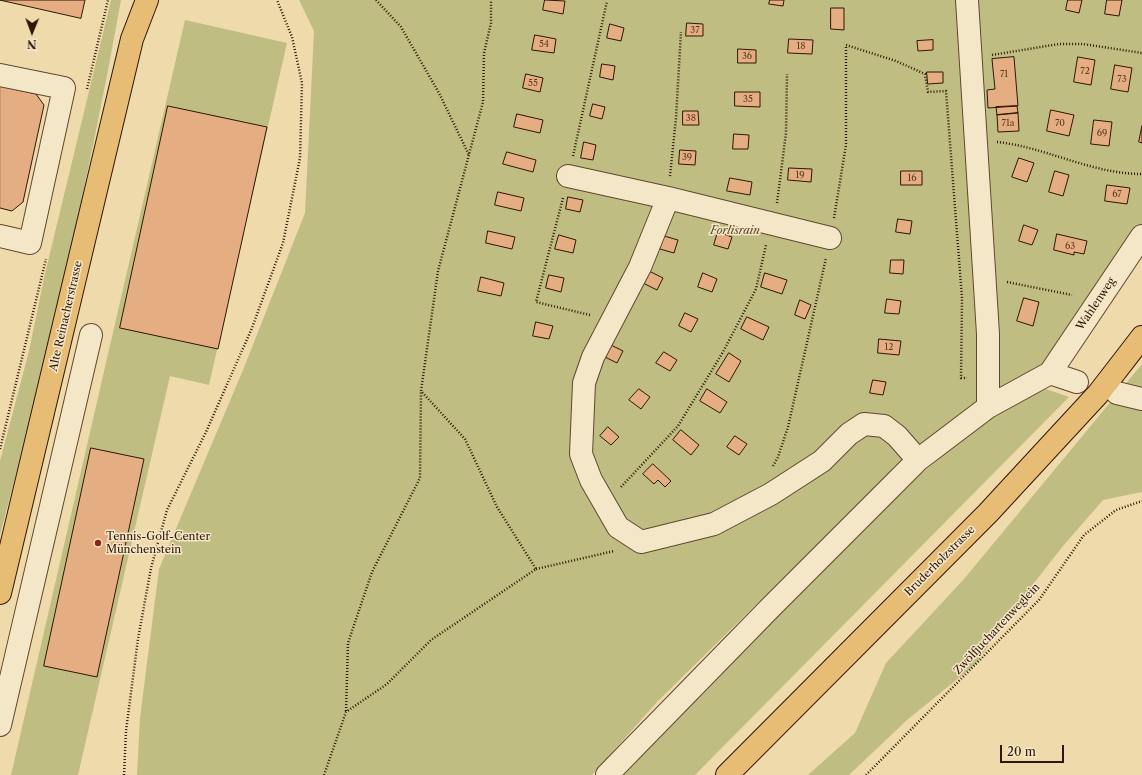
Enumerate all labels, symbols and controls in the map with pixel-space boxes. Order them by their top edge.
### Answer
north arrow [12,12,52,52]
house number: 37 [690,25,700,35]
text: N [27,37,37,51]
house number: 54 [539,39,549,49]
house number: 18 [796,41,806,51]
house number: 36 [742,51,752,61]
house number: 72 [1080,66,1090,76]
house number: 71 [1000,69,1008,79]
house number: 73 [1117,74,1127,84]
house number: 55 [528,78,538,88]
house number: 35 [743,94,753,104]
house number: 38 [686,113,696,123]
house number: 71a [1002,118,1014,128]
house number: 70 [1055,118,1065,128]
house number: 69 [1097,128,1107,138]
house number: 39 [682,152,692,162]
house number: 19 [795,170,805,180]
house number: 16 [907,173,917,183]
house number: 67 [1112,189,1122,199]
park label: Forlisrain [710,224,760,238]
house number: 63 [1065,241,1075,251]
street label: Alte Reinacherstrasse [47,260,85,372]
street label: Wahlenweg [1074,275,1118,333]
house number: 12 [885,342,893,352]
street label: Bruderholzstrasse [902,523,978,599]
place label: Tennis-Golf-Center Münchenstein [106,530,210,556]
marker: Tennis-Golf-Center Münchenstein [93,538,103,548]
street label: Zwölfjuchartenweglein [951,581,1043,677]
scale bar [1002,737,1066,763]
text: 20 m [1007,744,1036,759]

